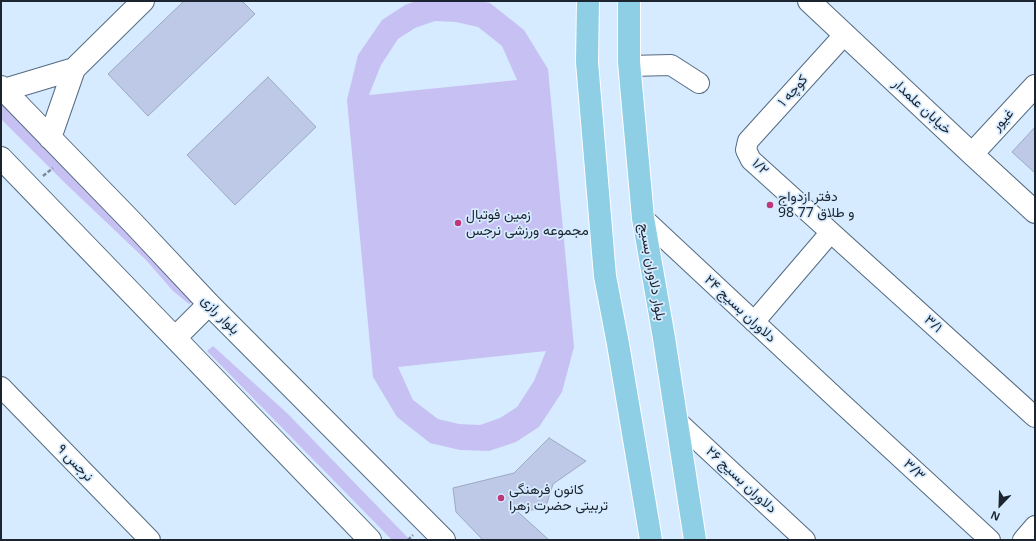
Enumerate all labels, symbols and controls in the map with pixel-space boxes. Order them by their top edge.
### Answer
street label: کوچه ۱ [774,72,812,110]
street label: خیابان علمدار [889,76,955,138]
street label: غیور [989,105,1017,135]
street label: ۱/۲ [748,155,772,179]
place label: دفتر ازدواج 98 و طلاق 77 [778,189,854,222]
marker: دفتر ازدواج 98 و طلاق 77 [765,200,775,210]
place label: زمین فوتبال مجموعه ورزشی نرجس [466,207,589,240]
marker: زمین فوتبال مجموعه ورزشی نرجس [453,218,463,228]
street label: بلوار دلاوران بسیج [635,222,669,322]
street label: دلاوران بسیج ۲۴ [701,272,779,346]
street label: بلوار رازی [197,292,243,338]
street label: ۳/۱ [921,312,945,336]
street label: نرجس ۹ [53,441,97,485]
street label: دلاوران بسیج ۲۶ [702,443,780,517]
street label: ۳/۳ [900,456,928,484]
place label: کانون فرهنگی تربیتی حضرت زهرا [509,482,608,514]
north arrow [980,485,1020,525]
marker: کانون فرهنگی تربیتی حضرت زهرا [496,493,506,503]
text: N [988,508,1002,525]

